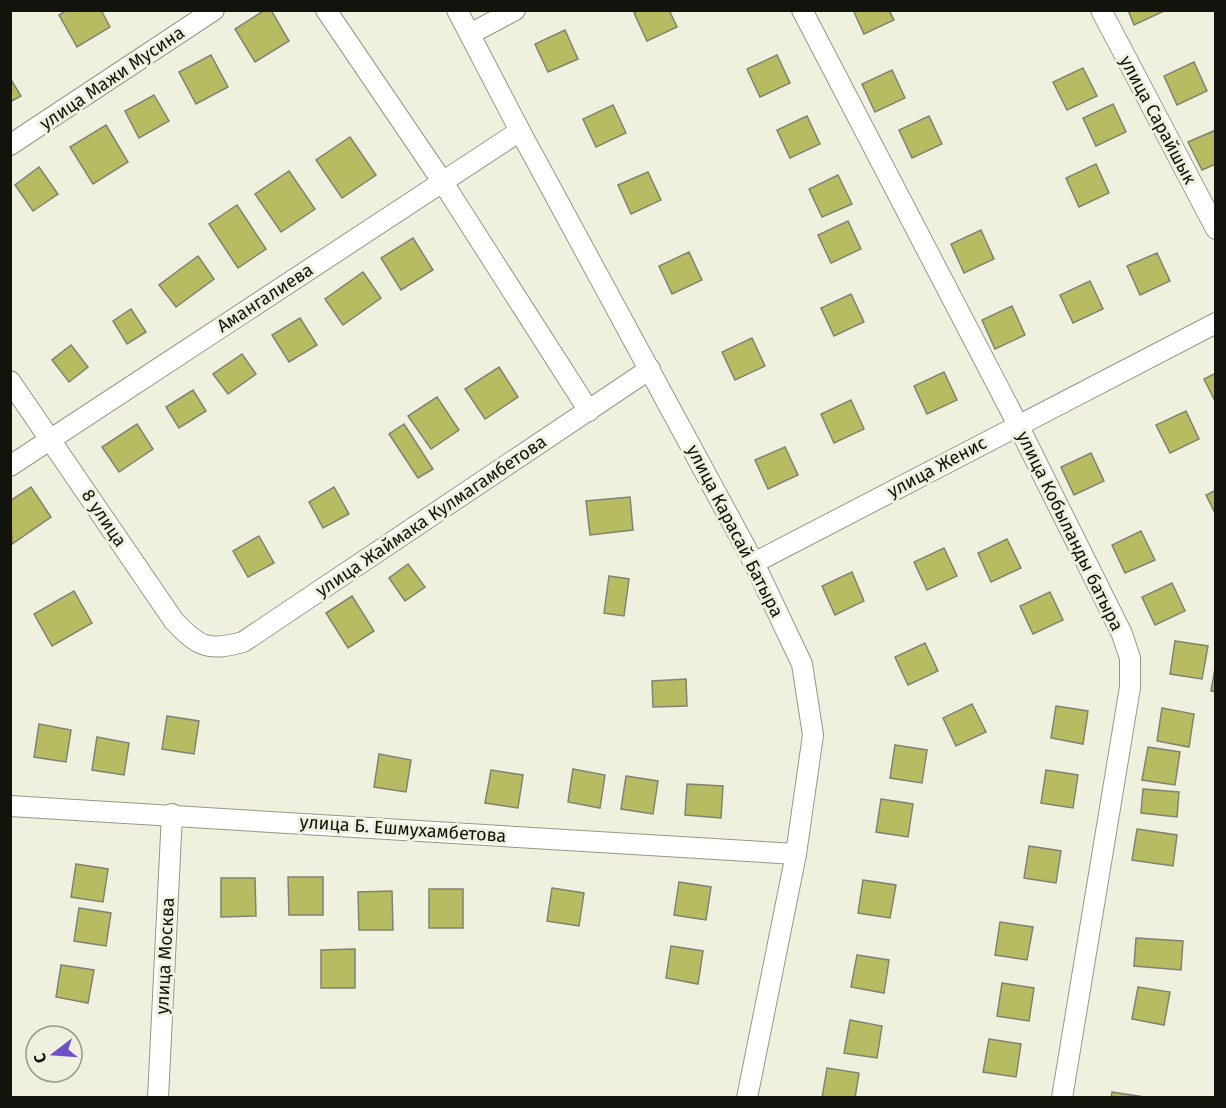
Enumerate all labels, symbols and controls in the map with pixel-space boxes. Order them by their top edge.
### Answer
street label: улица Мажи Мусина [35,21,189,135]
street label: улица Сарайшык [1115,52,1201,189]
street label: Амангалиева [213,259,317,337]
street label: улица Кобыланды батыра [1012,427,1128,635]
street label: улица Жаймака Кулмагамбетова [311,430,551,602]
street label: улица Женис [884,431,991,502]
street label: улица Карасай Батыра [682,441,788,621]
street label: 8 улица [77,485,131,551]
street label: улица Б. Ешмухамбетова [299,811,507,847]
street label: улица Москва [151,897,179,1015]
north arrow [24,1024,84,1084]
text: С [29,1050,51,1065]

